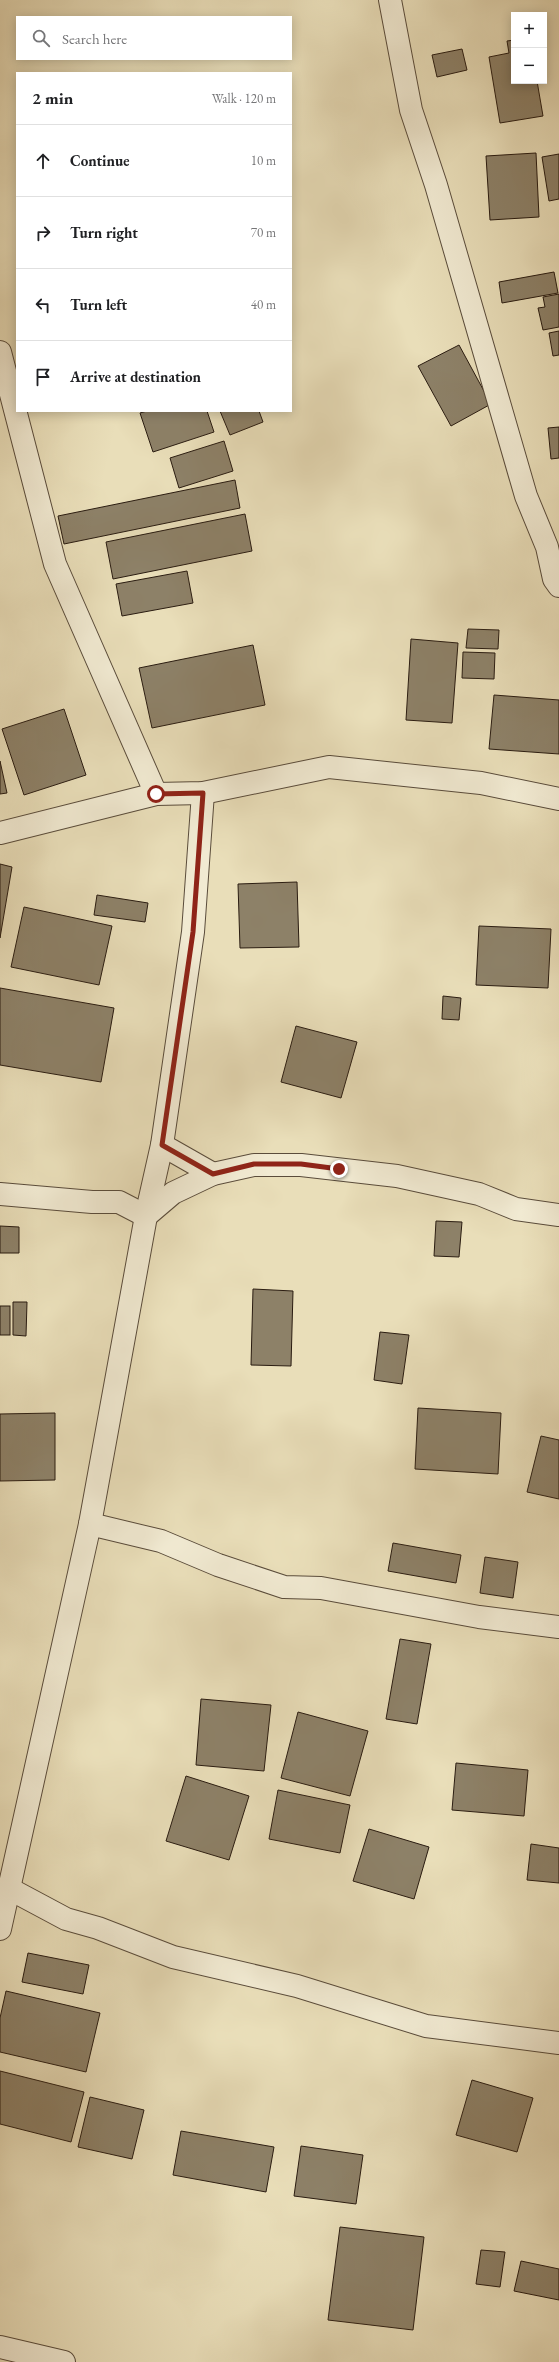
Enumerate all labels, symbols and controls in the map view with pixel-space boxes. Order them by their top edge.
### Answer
map controls [511,12,547,84]
button: + [511,12,547,48]
search box [16,16,292,60]
icon: search [30,27,52,49]
text: Search here [62,29,127,48]
button: − [511,48,547,84]
text: 2 min [32,87,73,109]
text: Walk · 120 m [212,90,276,107]
icon: ahead [32,150,54,172]
text: Continue [70,151,130,170]
text: 10 m [251,152,276,169]
icon: right [32,222,54,244]
text: Turn right [70,223,138,242]
text: 70 m [251,224,276,241]
icon: left [32,294,54,316]
text: Turn left [70,295,127,314]
text: 40 m [251,296,276,313]
icon: arrive [32,366,54,388]
text: Arrive at destination [70,367,201,386]
route start [147,785,165,803]
route end [330,1160,348,1178]

